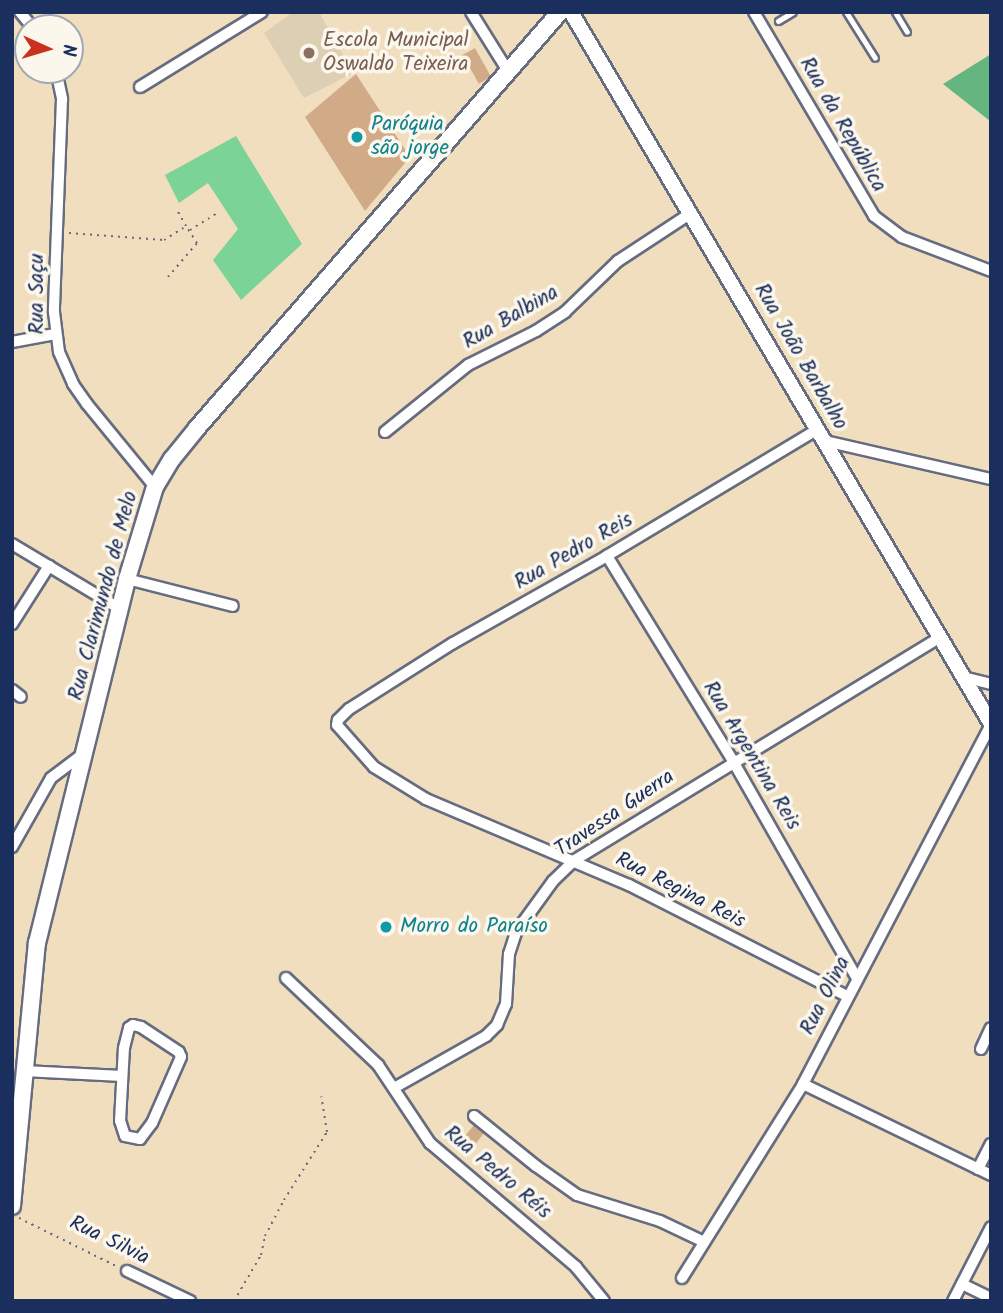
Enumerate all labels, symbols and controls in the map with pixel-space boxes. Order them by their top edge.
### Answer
north arrow [14,14,84,84]
place label: Escola Municipal Oswaldo Teixeira [323,28,469,78]
text: N [53,43,83,57]
marker: Escola Municipal Oswaldo Teixeira [301,45,317,61]
street label: Rua da República [793,53,891,197]
place label: Paróquia são jorge [371,112,449,162]
marker: Paróquia são jorge [349,129,365,145]
street label: Rua Saçu [25,253,51,335]
street label: Rua João Barbalho [748,279,852,435]
street label: Rua Balbina [459,281,563,355]
street label: Rua Clarimundo de Melo [64,489,144,703]
street label: Rua Pedro Reis [510,508,638,596]
street label: Rua Argentina Reis [697,677,805,835]
street label: Travessa Guerra [550,765,680,863]
street label: Rua Regina Reis [611,847,749,935]
place label: Morro do Paraíso [400,914,548,940]
marker: Morro do Paraíso [378,919,394,935]
street label: Rua Olina [796,953,856,1039]
street label: Rua Pedro Réis [438,1121,556,1225]
street label: Rua Silvia [65,1211,153,1271]

